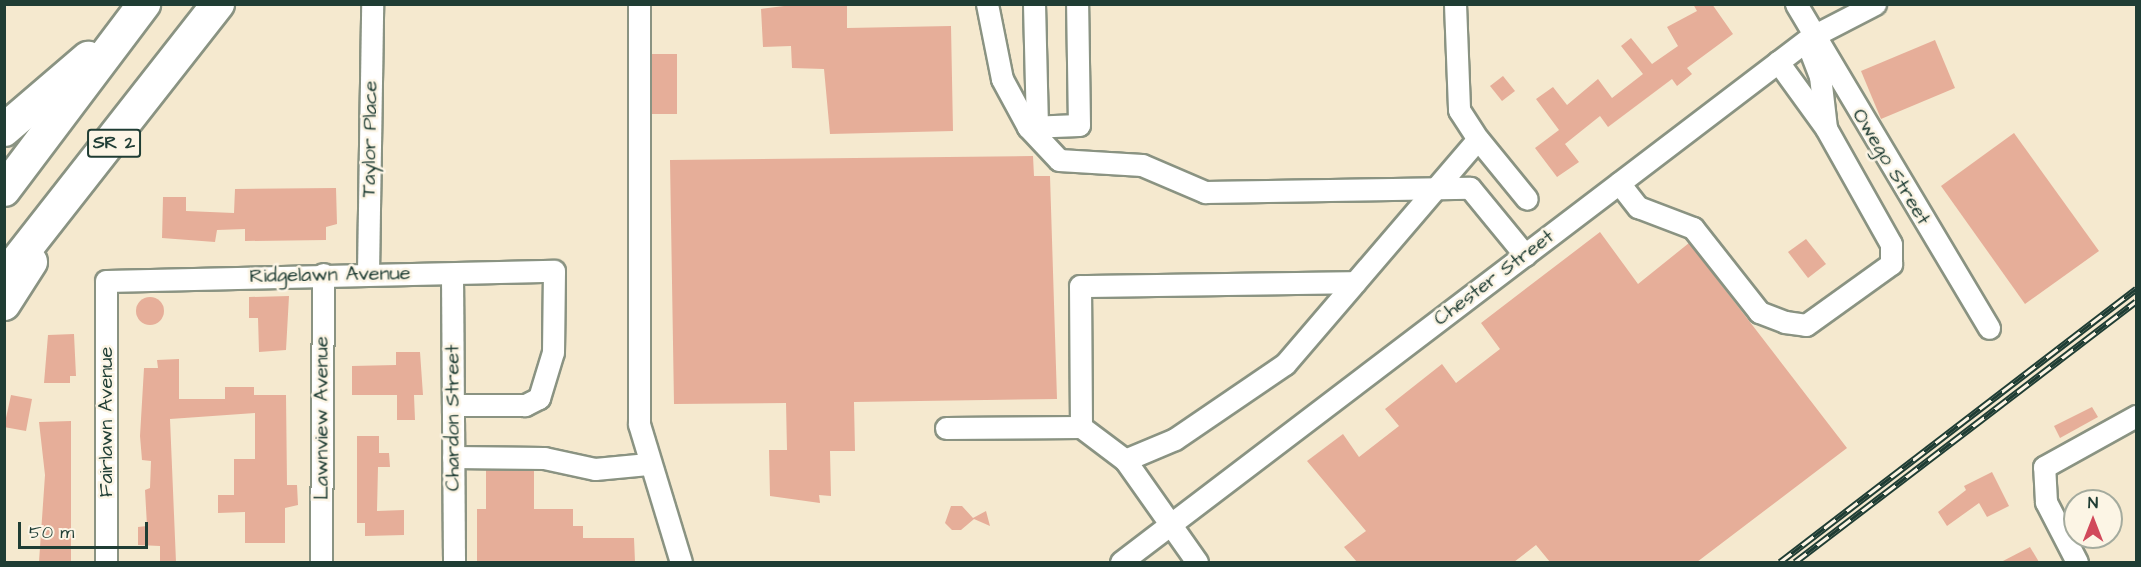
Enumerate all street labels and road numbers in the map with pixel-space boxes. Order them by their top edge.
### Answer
street label: Taylor Place [357,80,383,198]
street label: Owego Street [1847,104,1935,230]
road number: SR 2 [87,128,141,158]
street label: Chester Street [1429,225,1559,331]
street label: Ridgelawn Avenue [249,262,411,288]
street label: Lawnview Avenue [310,336,334,500]
street label: Chardon Street [441,345,465,491]
street label: Fairlawn Avenue [94,347,118,497]

